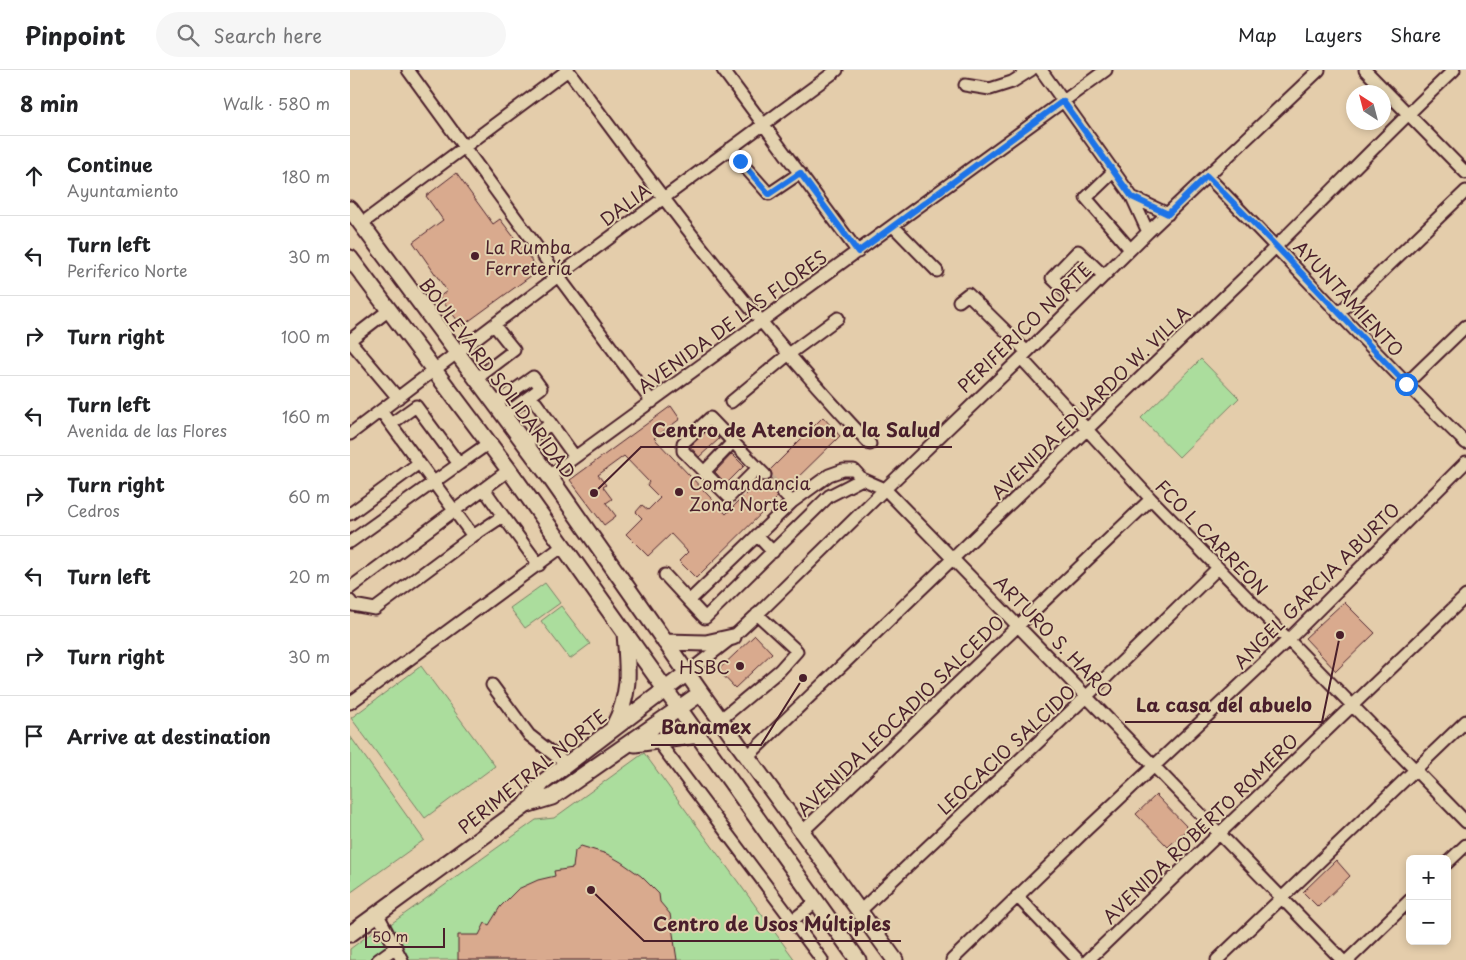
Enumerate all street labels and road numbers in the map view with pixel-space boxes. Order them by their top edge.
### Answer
street label: DALIA [594,176,656,232]
street label: AYUNTAMIENTO [1288,234,1410,362]
street label: AVENIDA DE LAS FLORES [631,243,833,399]
street label: PERIFERICO NORTE [951,256,1097,398]
street label: BOULEVARD SOLIDARIDAD [413,272,583,484]
street label: AVENIDA EDUARDO W. VILLA [984,299,1196,505]
street label: FCO L CARREON [1150,473,1274,601]
street label: ANGEL GARCIA ABURTO [1227,496,1405,674]
street label: ARTURO S. HARO [988,569,1120,703]
street label: AVENIDA LEOCADIO SALCEDO [790,608,1010,822]
street label: LEOCACIO SALCIDO [931,678,1081,820]
street label: PERIMETRAL NORTE [452,702,612,840]
street label: AVENIDA ROBERTO ROMERO [1096,727,1304,929]

